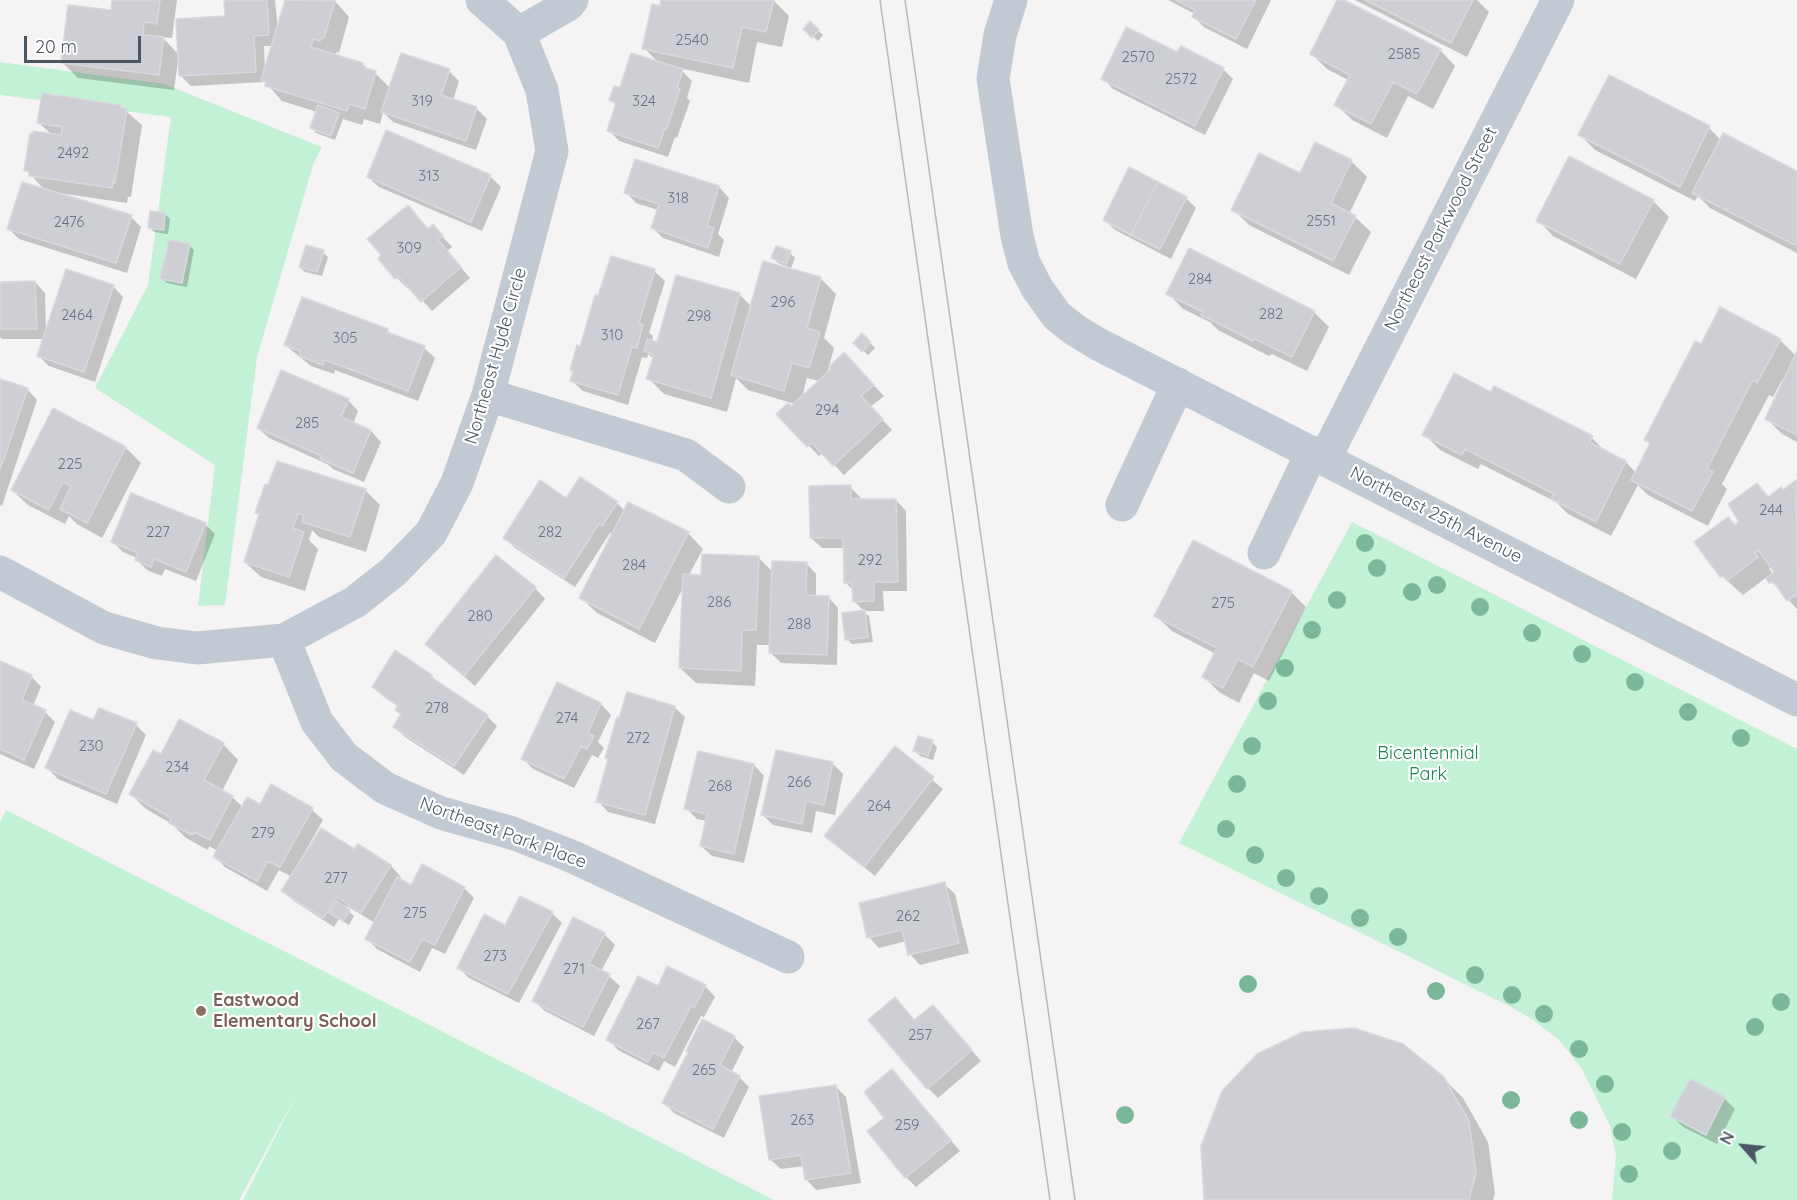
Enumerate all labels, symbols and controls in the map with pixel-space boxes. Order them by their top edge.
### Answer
scale bar [27,24,144,62]
house number: 2540 [675,31,709,49]
text: 20 m [35,35,77,58]
house number: 2585 [1388,45,1420,63]
house number: 2570 [1121,48,1155,66]
house number: 2572 [1165,70,1197,88]
house number: 319 [411,92,433,110]
house number: 324 [632,92,656,110]
street label: Northeast Parkwood Street [1380,123,1502,335]
house number: 2492 [57,144,89,162]
house number: 313 [418,167,440,185]
house number: 318 [667,189,689,207]
house number: 2551 [1306,212,1336,230]
house number: 2476 [54,213,84,231]
house number: 309 [396,239,422,257]
street label: Northeast Hyde Circle [460,265,532,447]
house number: 284 [1188,270,1212,288]
house number: 296 [771,293,795,311]
house number: 282 [1259,305,1283,323]
house number: 2464 [61,306,93,324]
house number: 298 [687,307,711,325]
house number: 310 [601,326,623,344]
house number: 305 [333,329,357,347]
house number: 294 [815,401,839,419]
house number: 285 [295,414,319,432]
house number: 225 [58,455,82,473]
street label: Northeast 25th Avenue [1346,462,1526,568]
house number: 244 [1759,501,1783,519]
house number: 227 [146,523,170,541]
house number: 282 [538,523,562,541]
house number: 292 [858,551,882,569]
house number: 284 [622,556,646,574]
house number: 286 [707,593,731,611]
house number: 275 [1211,594,1235,612]
house number: 280 [467,607,493,625]
house number: 288 [787,615,811,633]
house number: 278 [425,699,449,717]
house number: 274 [555,709,579,727]
house number: 272 [626,729,650,747]
house number: 230 [78,737,104,755]
park label: Bicentennial Park [1377,743,1479,786]
house number: 234 [165,758,189,776]
house number: 266 [787,773,811,791]
house number: 268 [708,777,732,795]
street label: Northeast Park Place [417,793,589,873]
house number: 264 [867,797,891,815]
house number: 279 [251,824,275,842]
house number: 277 [324,869,348,887]
house number: 275 [403,904,427,922]
house number: 262 [896,907,920,925]
house number: 273 [483,947,507,965]
house number: 271 [563,960,585,978]
place label: Eastwood Elementary School [213,990,377,1032]
marker: Eastwood Elementary School [194,1004,208,1018]
house number: 267 [636,1015,660,1033]
house number: 257 [908,1026,932,1044]
house number: 265 [692,1061,716,1079]
house number: 263 [790,1111,814,1129]
house number: 259 [895,1116,919,1134]
north arrow [1713,1116,1773,1176]
text: N [1715,1128,1739,1148]

